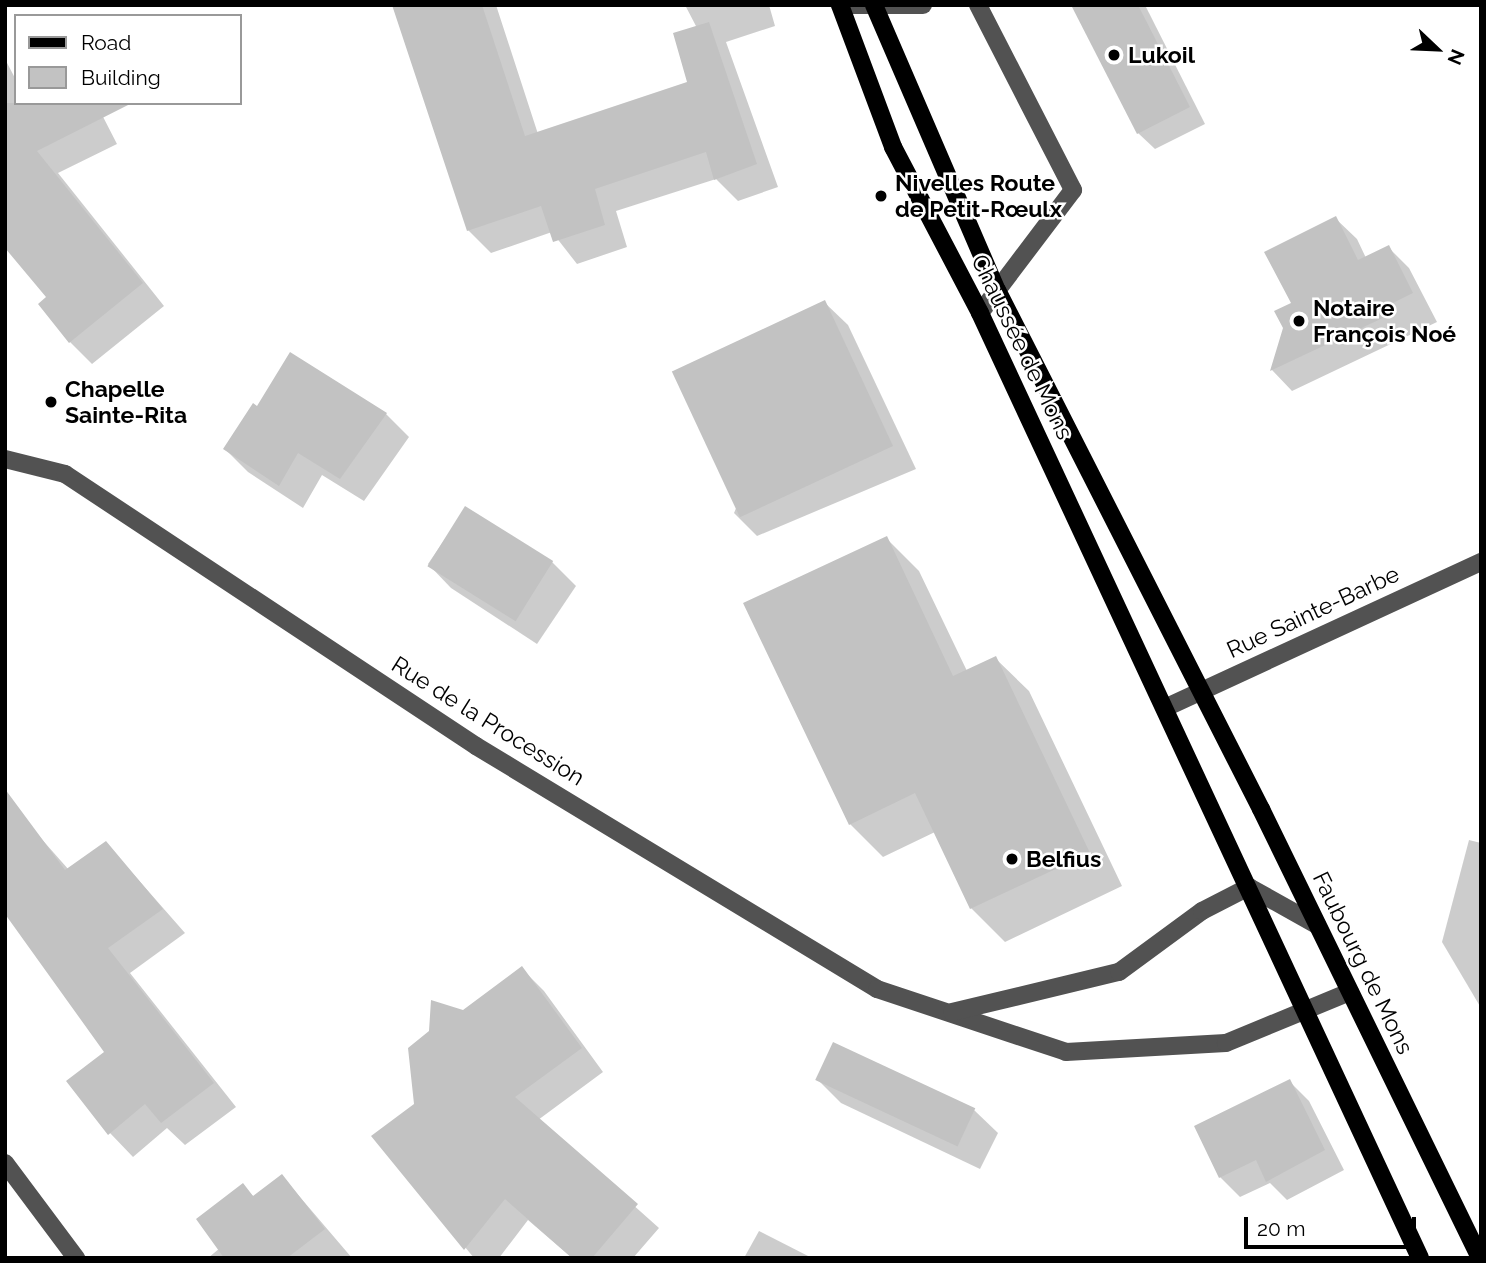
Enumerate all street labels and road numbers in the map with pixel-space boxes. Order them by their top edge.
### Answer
street label: Chaussée de Mons [965,250,1079,444]
street label: Rue Sainte-Barbe [1222,560,1404,664]
street label: Rue de la Procession [386,650,590,792]
street label: Faubourg de Mons [1307,867,1419,1059]

